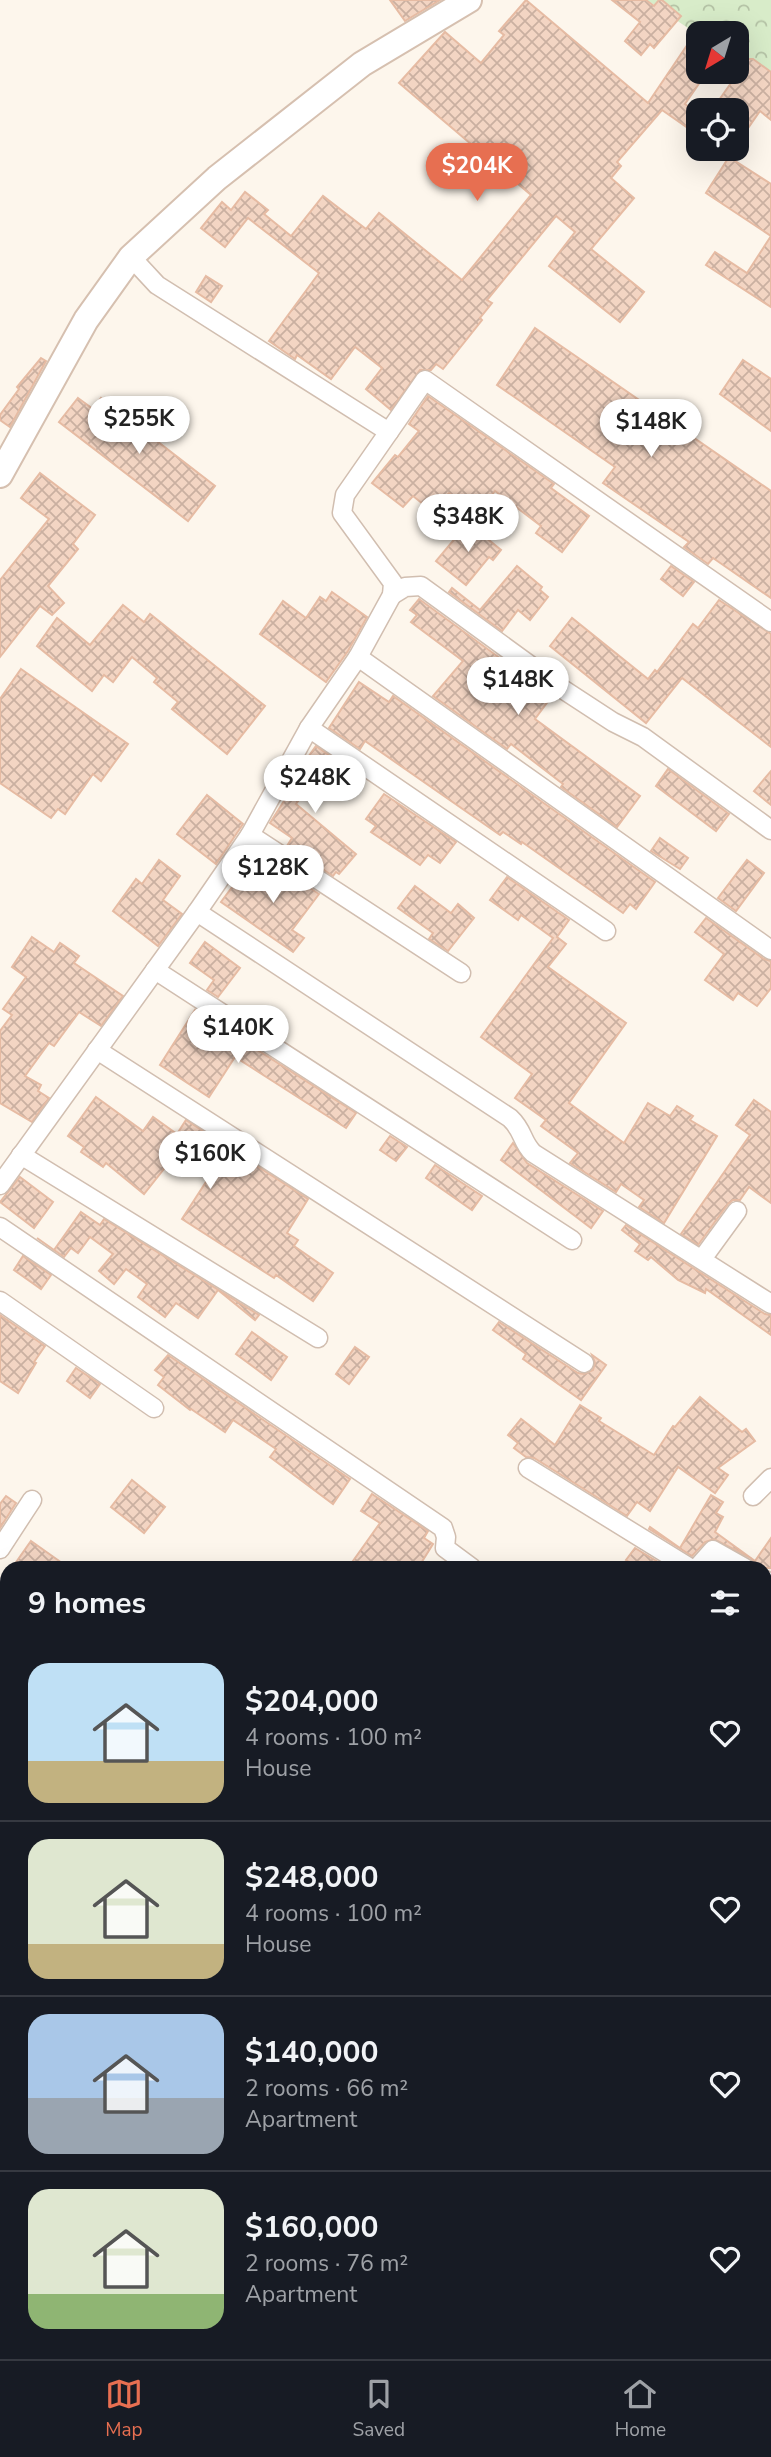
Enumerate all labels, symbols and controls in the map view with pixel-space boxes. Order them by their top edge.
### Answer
north arrow [686,21,749,84]
map controls [686,21,749,161]
button: locate [686,98,749,161]
pin: $204K [428,144,526,203]
text: $204K [442,150,512,181]
pin: $255K [90,396,188,456]
pin: $148K [602,400,700,459]
text: $255K [104,403,174,434]
text: $148K [616,406,686,437]
pin: $348K [419,494,517,554]
text: $348K [433,501,503,532]
pin: $148K [469,658,567,717]
text: $148K [483,664,553,695]
pin: $248K [266,756,364,815]
text: $248K [280,762,350,793]
pin: $128K [224,846,322,905]
text: $128K [238,852,308,883]
pin: $140K [189,1006,287,1065]
text: $140K [203,1012,273,1043]
pin: $160K [161,1132,259,1191]
text: $160K [175,1138,245,1169]
text: 9 homes [28,1583,146,1624]
icon: filters [706,1584,744,1622]
text: $204,000 [245,1681,378,1722]
icon: home [84,1691,168,1775]
icon: heart [706,1714,744,1752]
text: 4 rooms · 100 m² [245,1722,422,1753]
text: House [245,1753,312,1784]
text: $248,000 [245,1857,378,1898]
icon: home [84,1867,168,1951]
icon: heart [706,1890,744,1928]
text: 4 rooms · 100 m² [245,1898,422,1929]
text: House [245,1929,312,1960]
text: $140,000 [245,2032,378,2073]
icon: home [84,2042,168,2126]
icon: heart [706,2065,744,2103]
text: 2 rooms · 66 m² [245,2073,408,2104]
text: Apartment [245,2104,357,2135]
text: $160,000 [245,2207,378,2248]
icon: home [84,2217,168,2301]
icon: heart [706,2240,744,2278]
text: 2 rooms · 76 m² [245,2248,408,2279]
text: Apartment [245,2279,357,2310]
tab: Map [105,2375,143,2443]
tab: Saved [353,2375,405,2443]
tab: Home [615,2375,666,2443]

